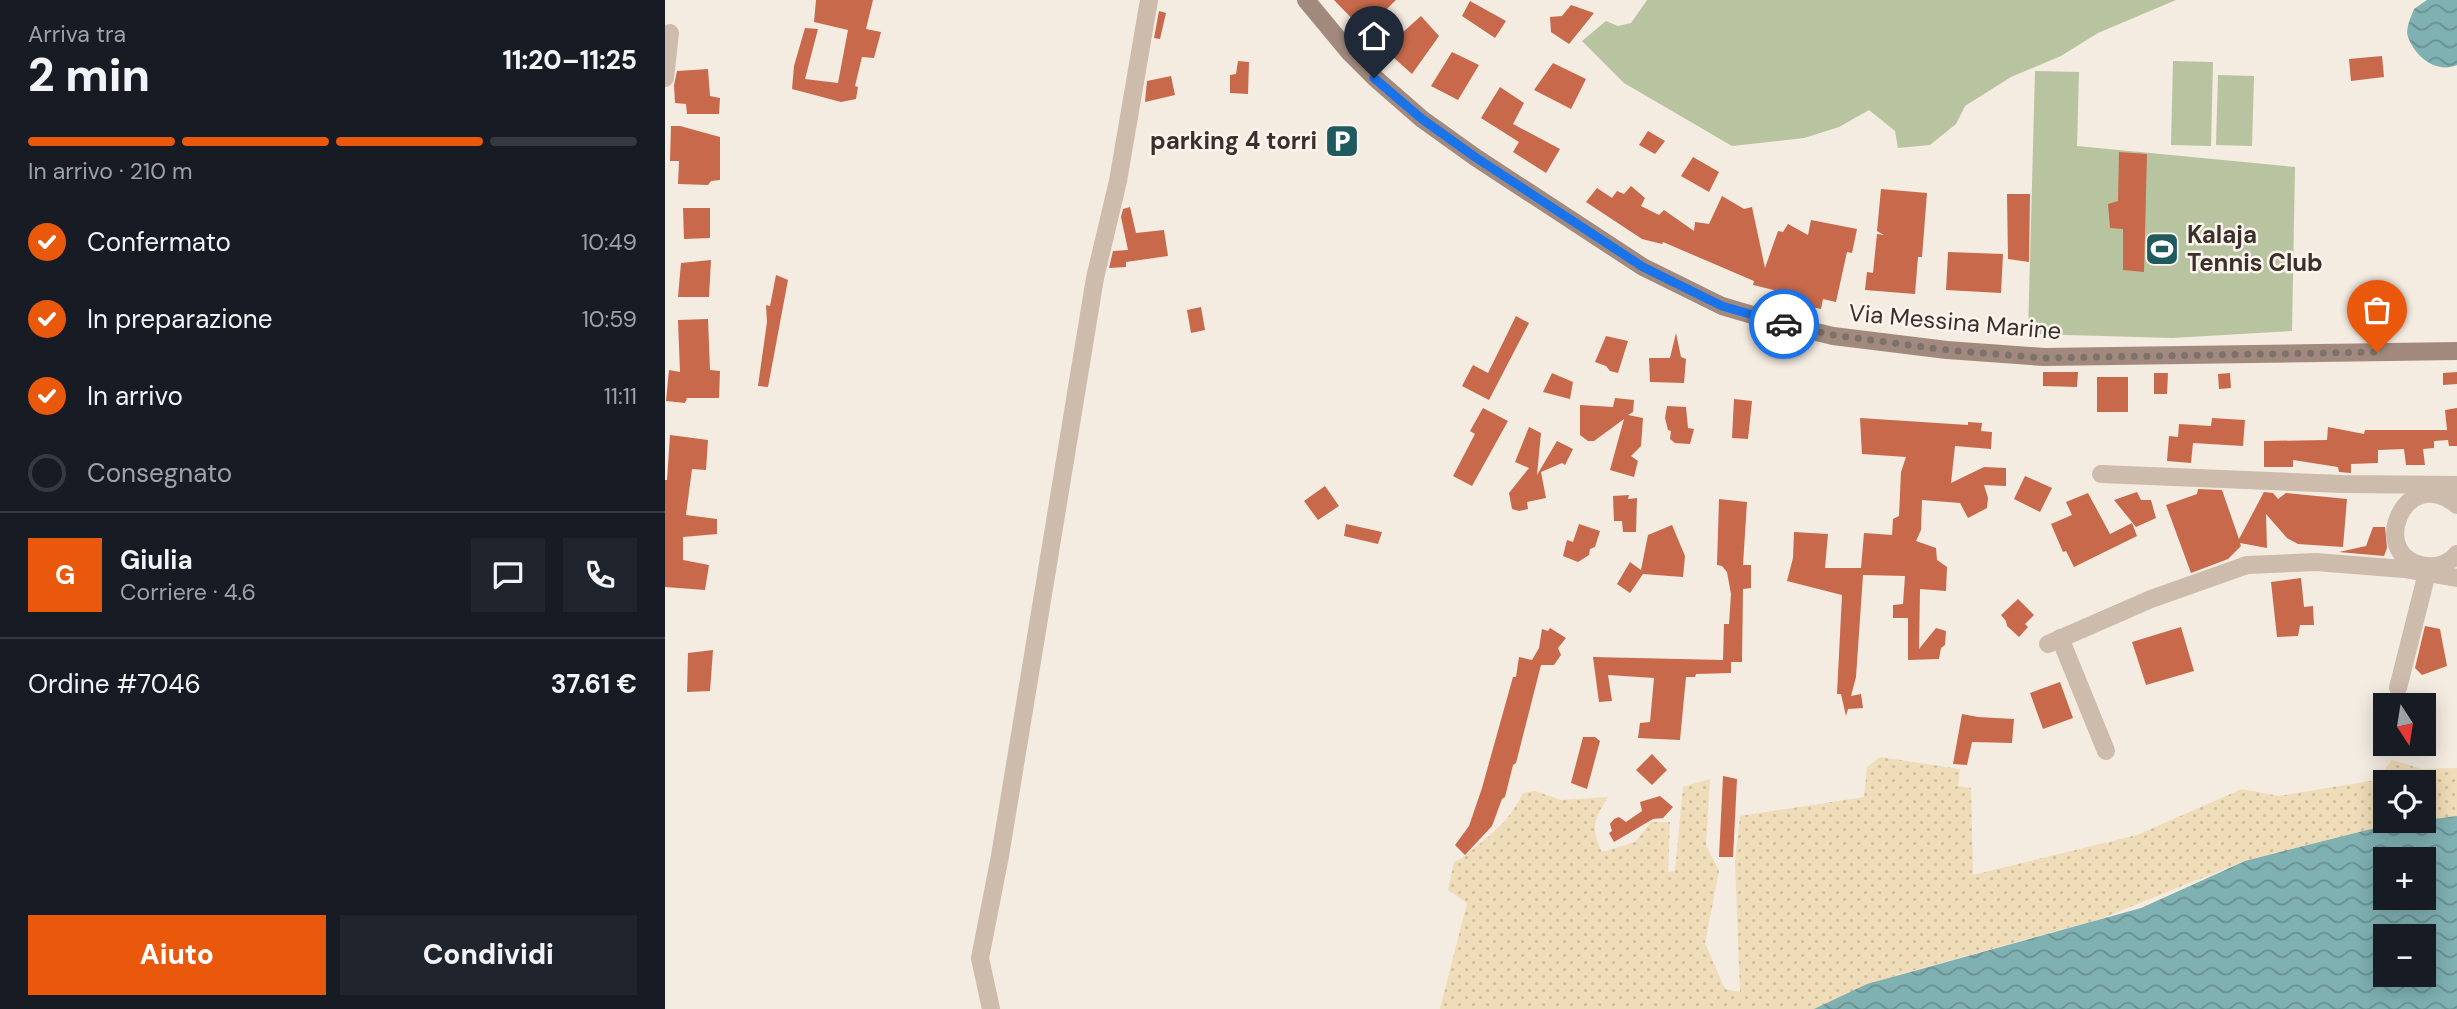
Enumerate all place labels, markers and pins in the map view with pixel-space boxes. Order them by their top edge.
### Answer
pin [1344,6,1404,78]
parking icon: parking 4 torri [1323,122,1361,160]
place label: parking 4 torri [1150,125,1317,156]
place label: Kalaja Tennis Club [2187,219,2323,278]
sports icon: Kalaja Tennis Club [2143,230,2181,268]
pin [2347,280,2407,352]

